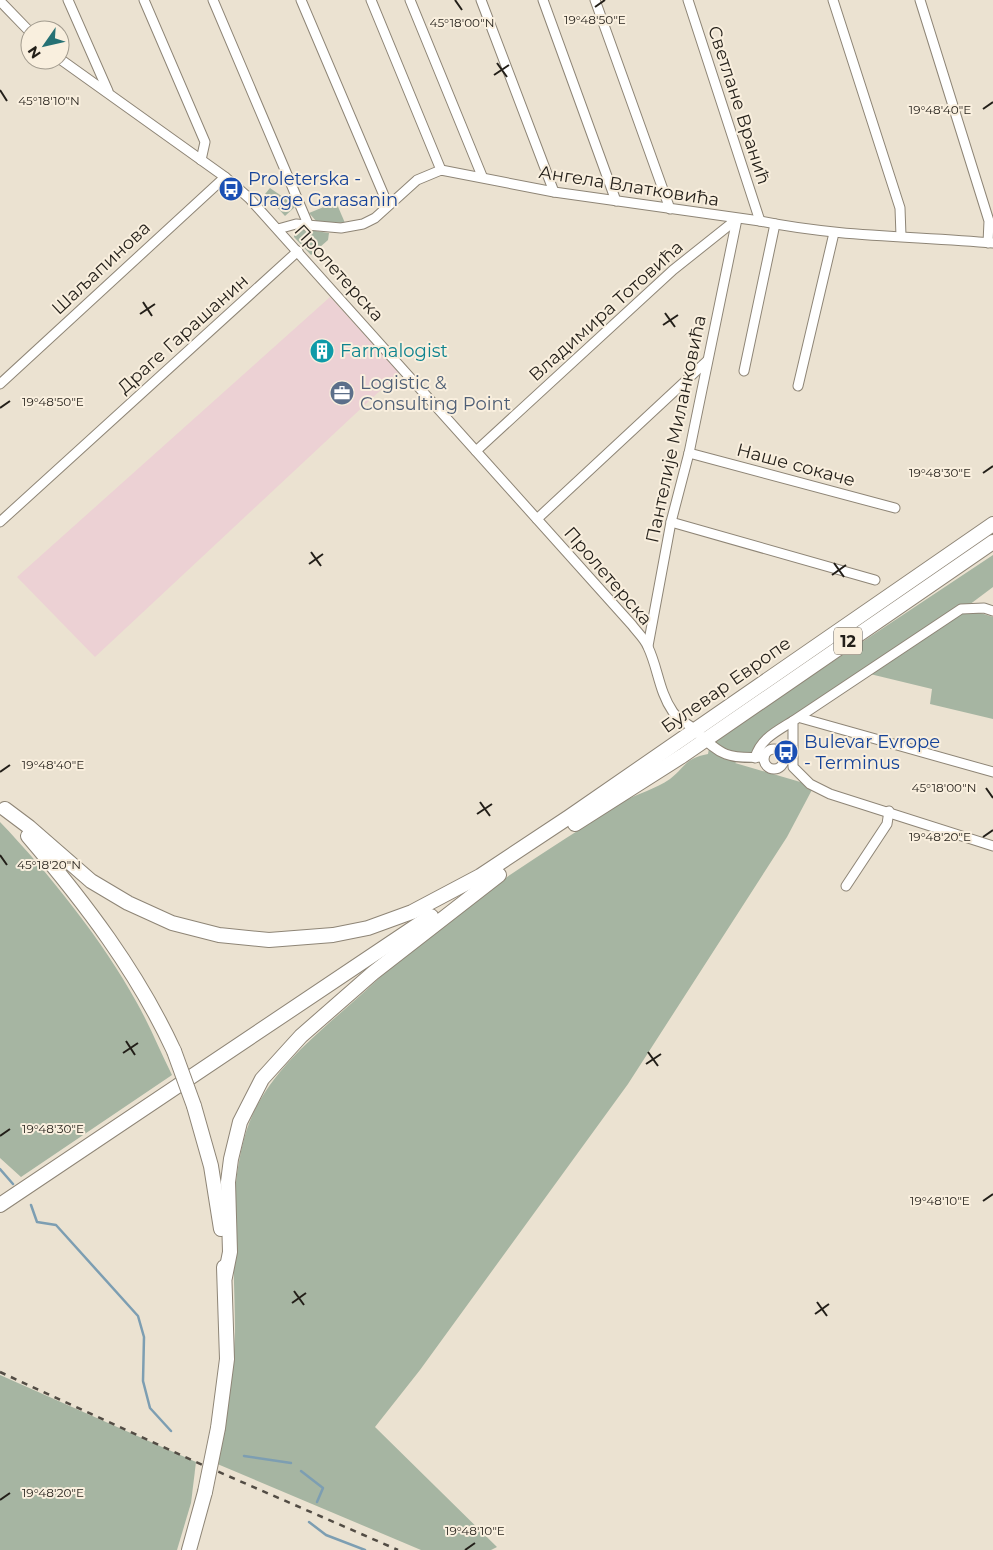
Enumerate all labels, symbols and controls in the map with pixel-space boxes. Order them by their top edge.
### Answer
text: 19°48'50"E [564,12,626,27]
text: 45°18'00"N [430,15,494,30]
north arrow [20,20,70,70]
street label: Светлане Вранић [703,23,775,187]
text: N [24,43,45,62]
text: 45°18'10"N [18,93,80,108]
text: 19°48'40"E [909,102,971,117]
street label: Ангела Влатковића [537,161,721,211]
place label: Proleterska - Drage Garasanin [248,168,398,211]
bus stop icon: Proleterska - Drage Garasanin [218,176,244,202]
street label: Шаљапинова [47,217,155,319]
street label: Пролетерска [290,220,388,326]
street label: Владимира Тотовића [524,236,688,386]
street label: Драге Гарашанин [113,270,253,398]
street label: Пантелије Миланковића [641,313,711,545]
building icon: Farmalogist [309,338,335,364]
place label: Farmalogist [340,340,448,362]
place label: Logistic & Consulting Point [360,372,511,415]
office icon: Logistic & Consulting Point [329,380,355,406]
text: 19°48'50"E [22,394,84,409]
street label: Наше сокаче [734,439,858,491]
text: 19°48'30"E [909,465,971,480]
street label: Пролетерска [559,522,657,630]
road number: 12 [834,627,862,654]
street label: Булевар Европе [657,632,795,738]
place label: Bulevar Evrope - Terminus [804,731,940,774]
bus stop icon: Bulevar Evrope - Terminus [773,739,799,765]
text: 19°48'40"E [22,757,84,772]
text: 45°18'00"N [912,780,976,795]
text: 19°48'20"E [909,829,971,844]
text: 45°18'20"N [17,857,81,872]
text: 19°48'30"E [22,1121,84,1136]
text: 19°48'10"E [910,1193,970,1208]
text: 19°48'20"E [22,1485,84,1500]
text: 19°48'10"E [445,1523,505,1538]

